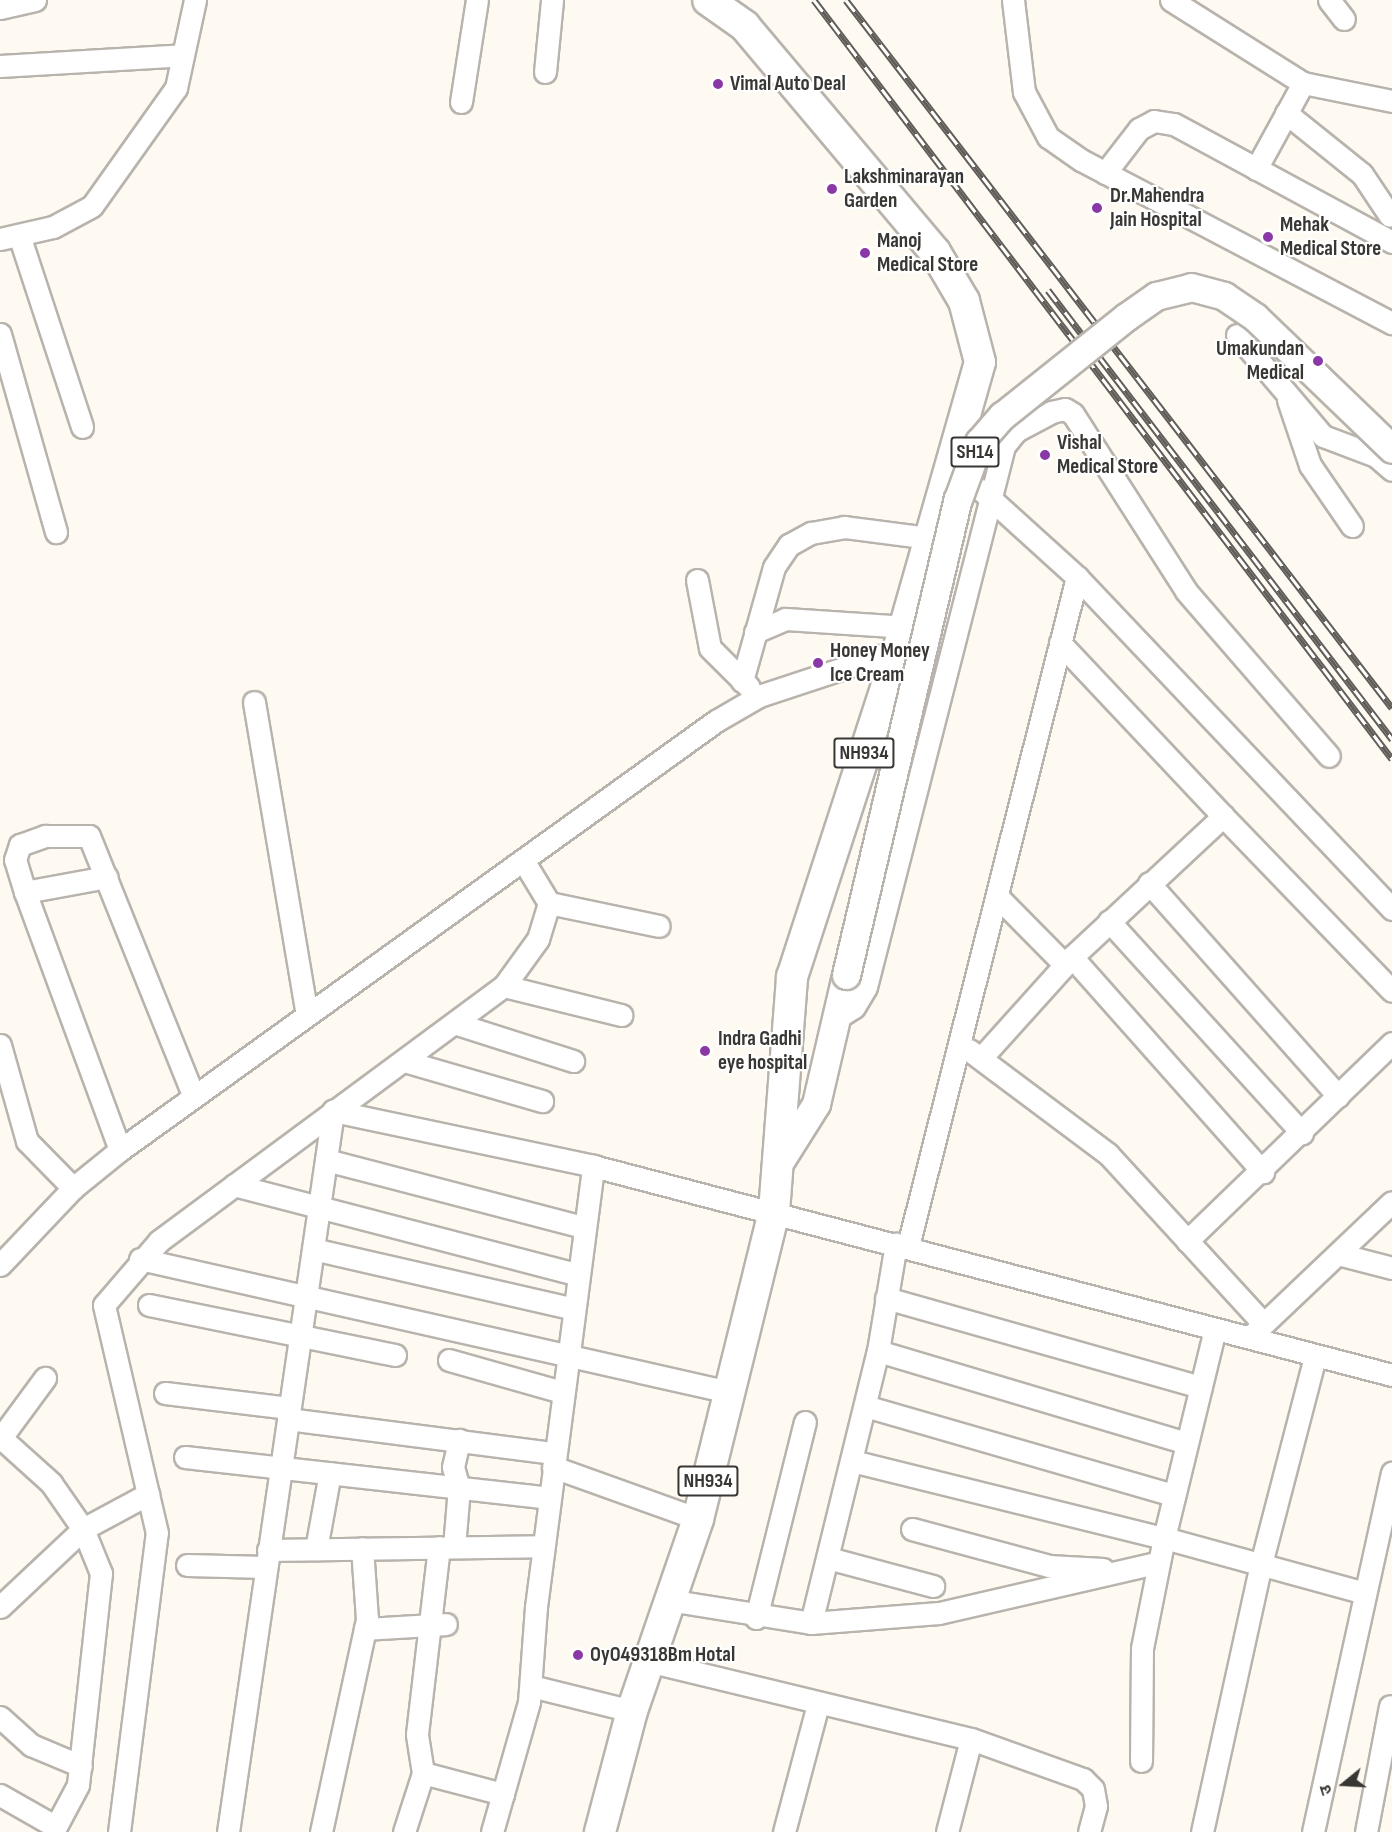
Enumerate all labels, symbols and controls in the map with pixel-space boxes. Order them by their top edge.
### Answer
place label: Vimal Auto Deal [730,71,846,97]
marker: Vimal Auto Deal [711,77,725,91]
place label: Lakshminarayan Garden [844,164,964,214]
marker: Lakshminarayan Garden [825,182,839,196]
place label: Dr.Mahendra Jain Hospital [1110,183,1204,233]
marker: Dr.Mahendra Jain Hospital [1088,199,1106,217]
place label: Mehak Medical Store [1280,212,1381,262]
place label: Manoj Medical Store [877,228,978,278]
marker: Mehak Medical Store [1261,230,1275,244]
marker: Manoj Medical Store [858,246,872,260]
place label: Umakundan Medical [1216,336,1304,386]
marker: Umakundan Medical [1309,352,1327,370]
place label: Vishal Medical Store [1057,430,1158,480]
road number: SH14 [950,435,1000,469]
marker: Vishal Medical Store [1038,448,1052,462]
place label: Honey Money Ice Cream [830,638,930,688]
marker: Honey Money Ice Cream [811,656,825,670]
road number: NH934 [832,736,896,770]
place label: Indra Gadhi eye hospital [718,1026,807,1076]
marker: Indra Gadhi eye hospital [696,1042,714,1060]
road number: NH934 [676,1464,740,1498]
place label: OyO49318Bm Hotal [590,1642,735,1668]
marker: OyO49318Bm Hotal [571,1648,585,1662]
north arrow [1314,1754,1374,1814]
text: उ [1316,1782,1337,1797]

